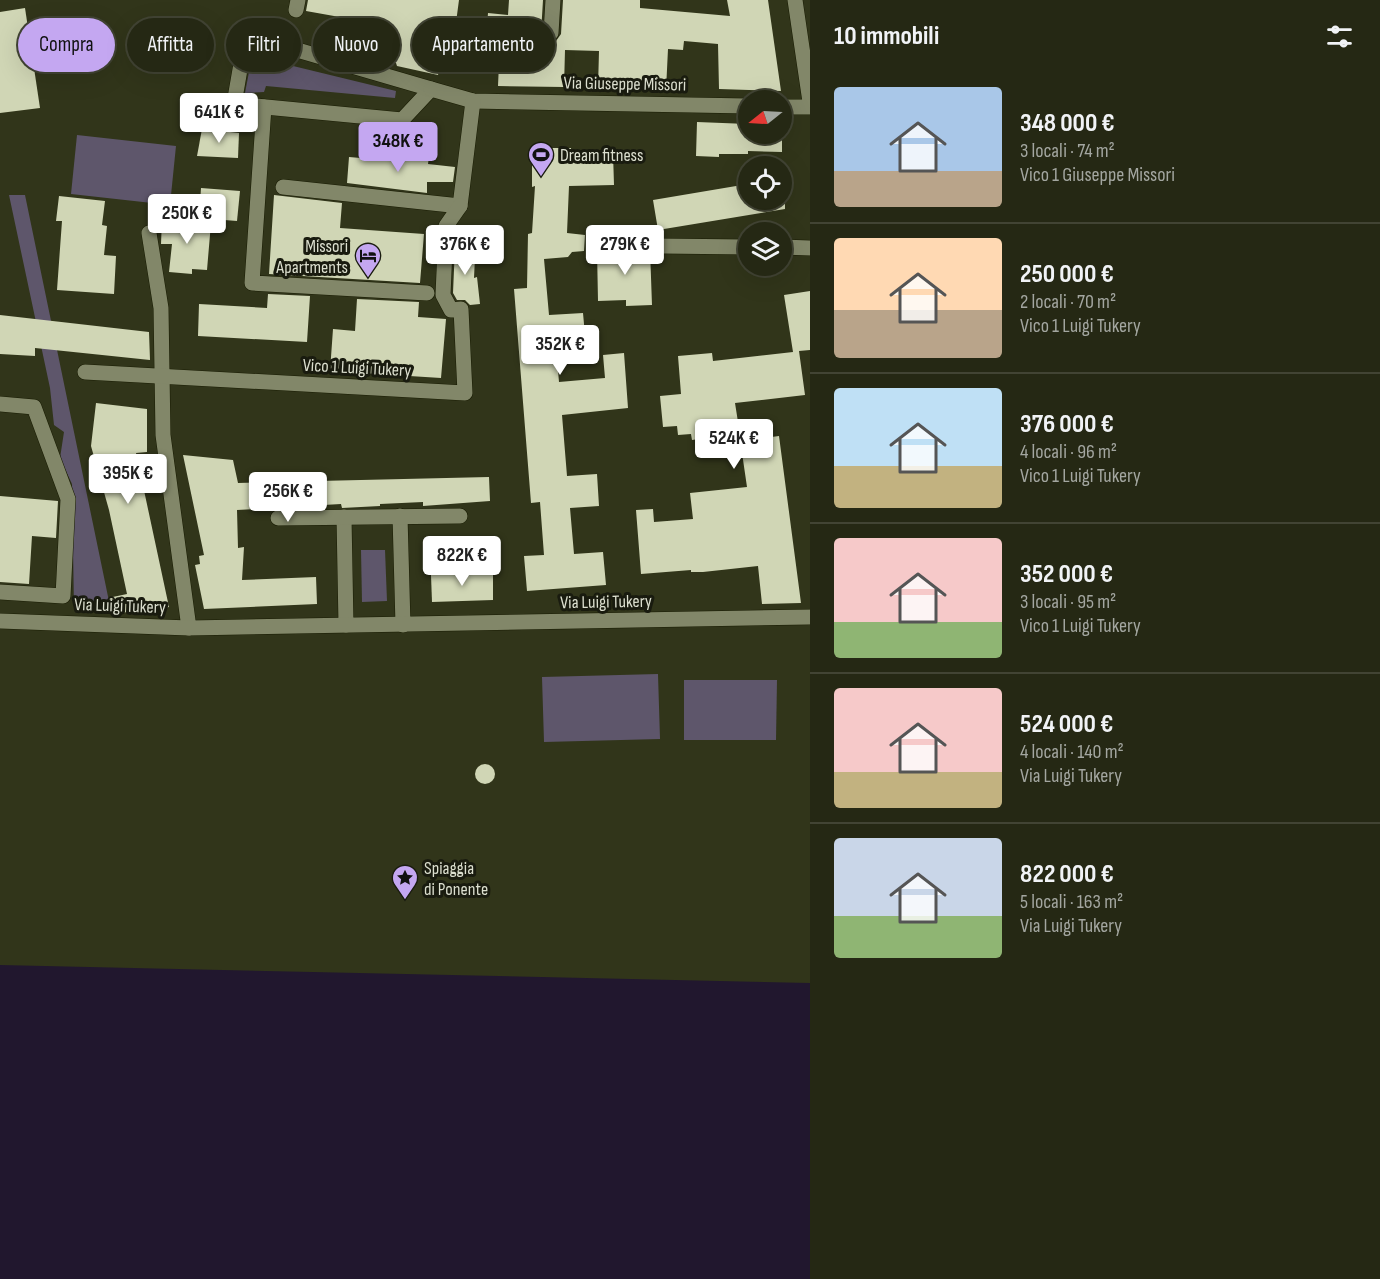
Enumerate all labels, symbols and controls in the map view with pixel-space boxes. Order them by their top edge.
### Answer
chip: Compra [18,18,115,72]
chip: Affitta [127,18,214,72]
chip: Filtri [226,18,301,72]
chip: Nuovo [313,18,400,72]
chip: Appartamento [412,18,555,72]
icon: filters [1323,20,1356,53]
text: 10 immobili [834,21,939,52]
street label: Via Giuseppe Missori [564,72,686,96]
north arrow [738,90,792,144]
map controls [738,90,792,276]
pin: 641K € [170,93,268,144]
text: 641K € [194,100,244,124]
text: 348 000 € [1020,108,1115,139]
icon: home [882,111,954,183]
pin: 348K € [349,122,447,173]
text: 348K € [373,129,423,153]
text: 3 locali · 74 m² [1020,139,1115,163]
sports icon: Dream fitness [526,140,556,178]
place label: Dream fitness [560,145,643,166]
button: locate [738,156,792,210]
text: Vico 1 Giuseppe Missori [1020,163,1175,187]
pin: 250K € [138,194,236,245]
text: 250K € [162,201,212,225]
button: layers [738,222,792,276]
pin: 376K € [416,225,514,276]
pin: 279K € [576,225,674,276]
text: 376K € [440,232,490,256]
text: 279K € [600,232,650,256]
place label: Missori Apartments [275,236,348,278]
hotel icon: Missori Apartments [353,241,383,279]
text: 250 000 € [1020,259,1114,290]
icon: home [882,262,954,334]
text: 2 locali · 70 m² [1020,290,1116,314]
text: Vico 1 Luigi Tukery [1020,314,1141,338]
pin: 352K € [511,325,609,376]
text: 352K € [535,332,585,356]
street label: Vico 1 Luigi Tukery [302,355,412,381]
text: 376 000 € [1020,409,1114,440]
icon: home [882,412,954,484]
pin: 524K € [685,419,783,470]
text: 524K € [709,426,759,450]
text: 4 locali · 96 m² [1020,440,1117,464]
pin: 395K € [79,454,177,505]
text: 395K € [103,461,153,485]
text: Vico 1 Luigi Tukery [1020,464,1141,488]
pin: 256K € [239,472,337,523]
text: 256K € [263,479,313,503]
pin: 822K € [413,536,511,587]
text: 822K € [437,543,487,567]
text: 352 000 € [1020,559,1113,590]
icon: home [882,562,954,634]
text: 3 locali · 95 m² [1020,590,1116,614]
street label: Via Luigi Tukery [560,591,652,613]
street label: Via Luigi Tukery [74,594,166,618]
text: Vico 1 Luigi Tukery [1020,614,1141,638]
text: 524 000 € [1020,709,1113,740]
icon: home [882,712,954,784]
text: 4 locali · 140 m² [1020,740,1124,764]
text: Via Luigi Tukery [1020,764,1122,788]
place label: Spiaggia di Ponente [424,858,488,900]
text: 822 000 € [1020,859,1114,890]
icon: home [882,862,954,934]
place icon: Spiaggia di Ponente [390,863,420,901]
text: 5 locali · 163 m² [1020,890,1123,914]
text: Via Luigi Tukery [1020,914,1122,938]

